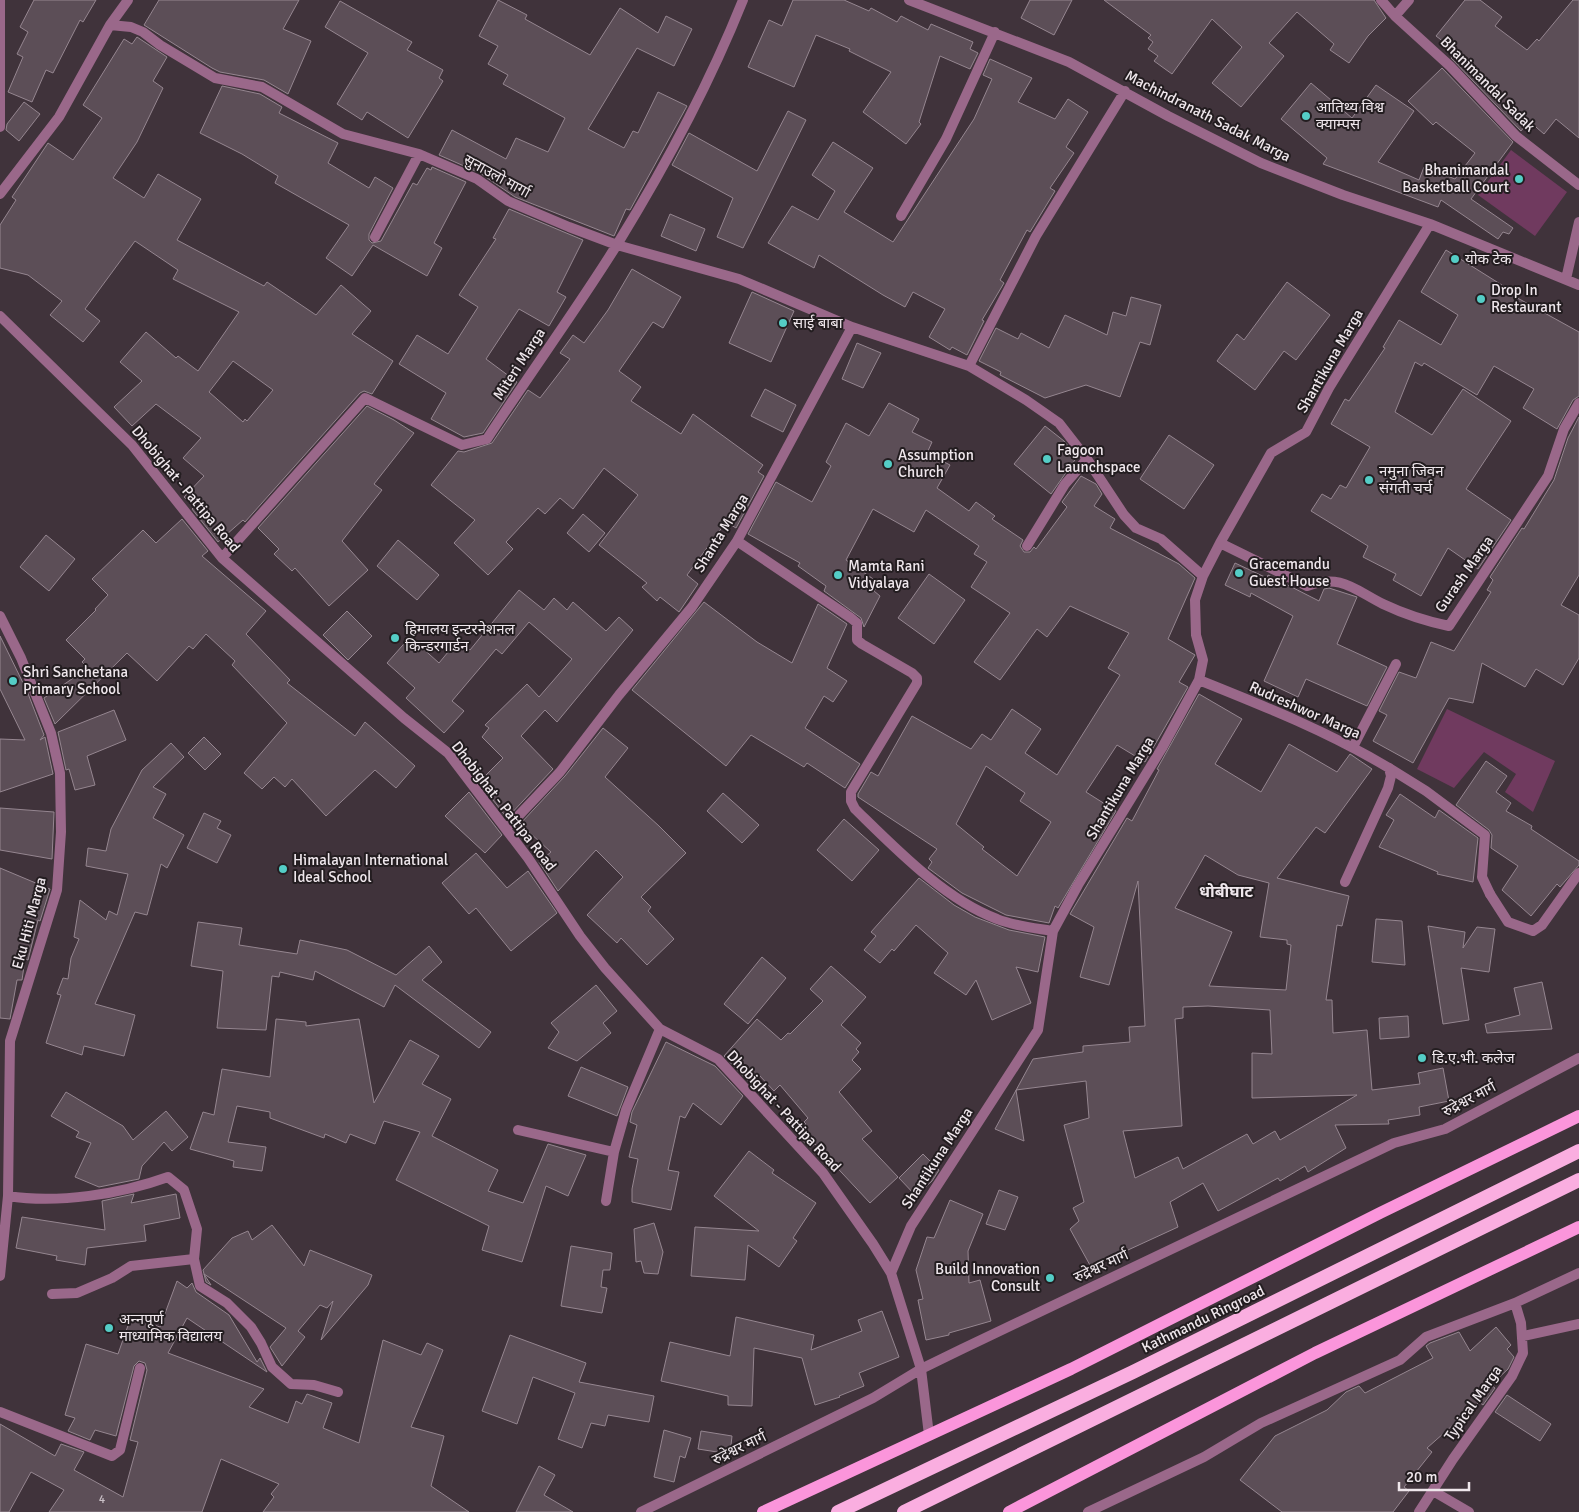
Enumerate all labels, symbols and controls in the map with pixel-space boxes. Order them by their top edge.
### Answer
street label: Bhanimandal Sadak [1437,33,1540,136]
street label: Machindranath Sadak Marga [1122,66,1294,166]
place label: आतिथ्य विश्व क्याम्पस [1316,98,1385,133]
marker: आतिथ्य विश्व क्याम्पस [1300,110,1312,122]
street label: सुनाउलो मार्गा [460,150,534,203]
place label: Bhanimandal Basketball Court [1402,161,1509,196]
marker: Bhanimandal Basketball Court [1513,173,1525,185]
place label: योक टेक [1465,250,1512,268]
marker: योक टेक [1449,253,1461,265]
place label: Drop In Restaurant [1491,281,1561,316]
marker: Drop In Restaurant [1475,293,1487,305]
street label: Shantikuna Marga [1293,306,1367,416]
place label: साई बाबा [793,314,844,332]
marker: साई बाबा [777,317,789,329]
street label: Miteri Marga [489,325,549,403]
street label: Dhobighat - Pattipa Road [128,422,244,556]
place label: Fagoon Launchspace [1057,441,1140,476]
place label: Assumption Church [898,446,974,481]
marker: Fagoon Launchspace [1041,453,1053,465]
marker: Assumption Church [882,458,894,470]
place label: नमुना जिवन संगती चर्च [1379,462,1444,497]
marker: नमुना जिवन संगती चर्च [1363,474,1375,486]
street label: Shanta Marga [690,490,752,576]
street label: Gurash Marga [1431,532,1497,616]
place label: Gracemandu Guest House [1249,555,1330,590]
place label: Mamta Rani Vidyalaya [848,557,925,592]
marker: Gracemandu Guest House [1233,567,1245,579]
marker: Mamta Rani Vidyalaya [832,569,844,581]
place label: हिमालय इन्टरनेशनल किन्डरगार्डन [405,620,515,655]
marker: हिमालय इन्टरनेशनल किन्डरगार्डन [389,632,401,644]
place label: Shri Sanchetana Primary School [23,663,128,698]
marker: Shri Sanchetana Primary School [7,675,19,687]
street label: Rudreshwor Marga [1247,677,1363,743]
street label: Shantikuna Marga [1082,733,1158,843]
street label: Dhobighat - Pattipa Road [448,738,560,874]
place label: Himalayan International Ideal School [293,851,448,886]
marker: Himalayan International Ideal School [277,863,289,875]
street label: Eku Hiti Marga [8,875,50,971]
district label: धोबीघाट [1199,882,1253,902]
street label: Dhobighat - Pattipa Road [723,1047,845,1176]
place label: डि.ए.भी. कलेज [1432,1049,1515,1067]
marker: डि.ए.भी. कलेज [1416,1052,1428,1064]
street label: रुद्रेश्वर मार्ग [1439,1077,1500,1121]
street label: Shantikuna Marga [898,1104,976,1212]
street label: रुद्रेश्वर मार्ग [1071,1245,1132,1286]
place label: Build Innovation Consult [935,1260,1040,1295]
marker: Build Innovation Consult [1044,1272,1056,1284]
street label: Kathmandu Ringroad [1139,1281,1268,1357]
place label: अन्‍नपूर्ण माध्यामिक विद्यालय [119,1310,222,1345]
marker: अन्‍नपूर्ण माध्यामिक विद्यालय [103,1322,115,1334]
street label: Typical Marga [1440,1362,1506,1444]
street label: रुद्रेश्वर मार्ग [709,1427,770,1469]
scale bar [1399,1460,1469,1492]
text: 20 m [1406,1468,1437,1486]
house number: 4 [99,1492,106,1507]

